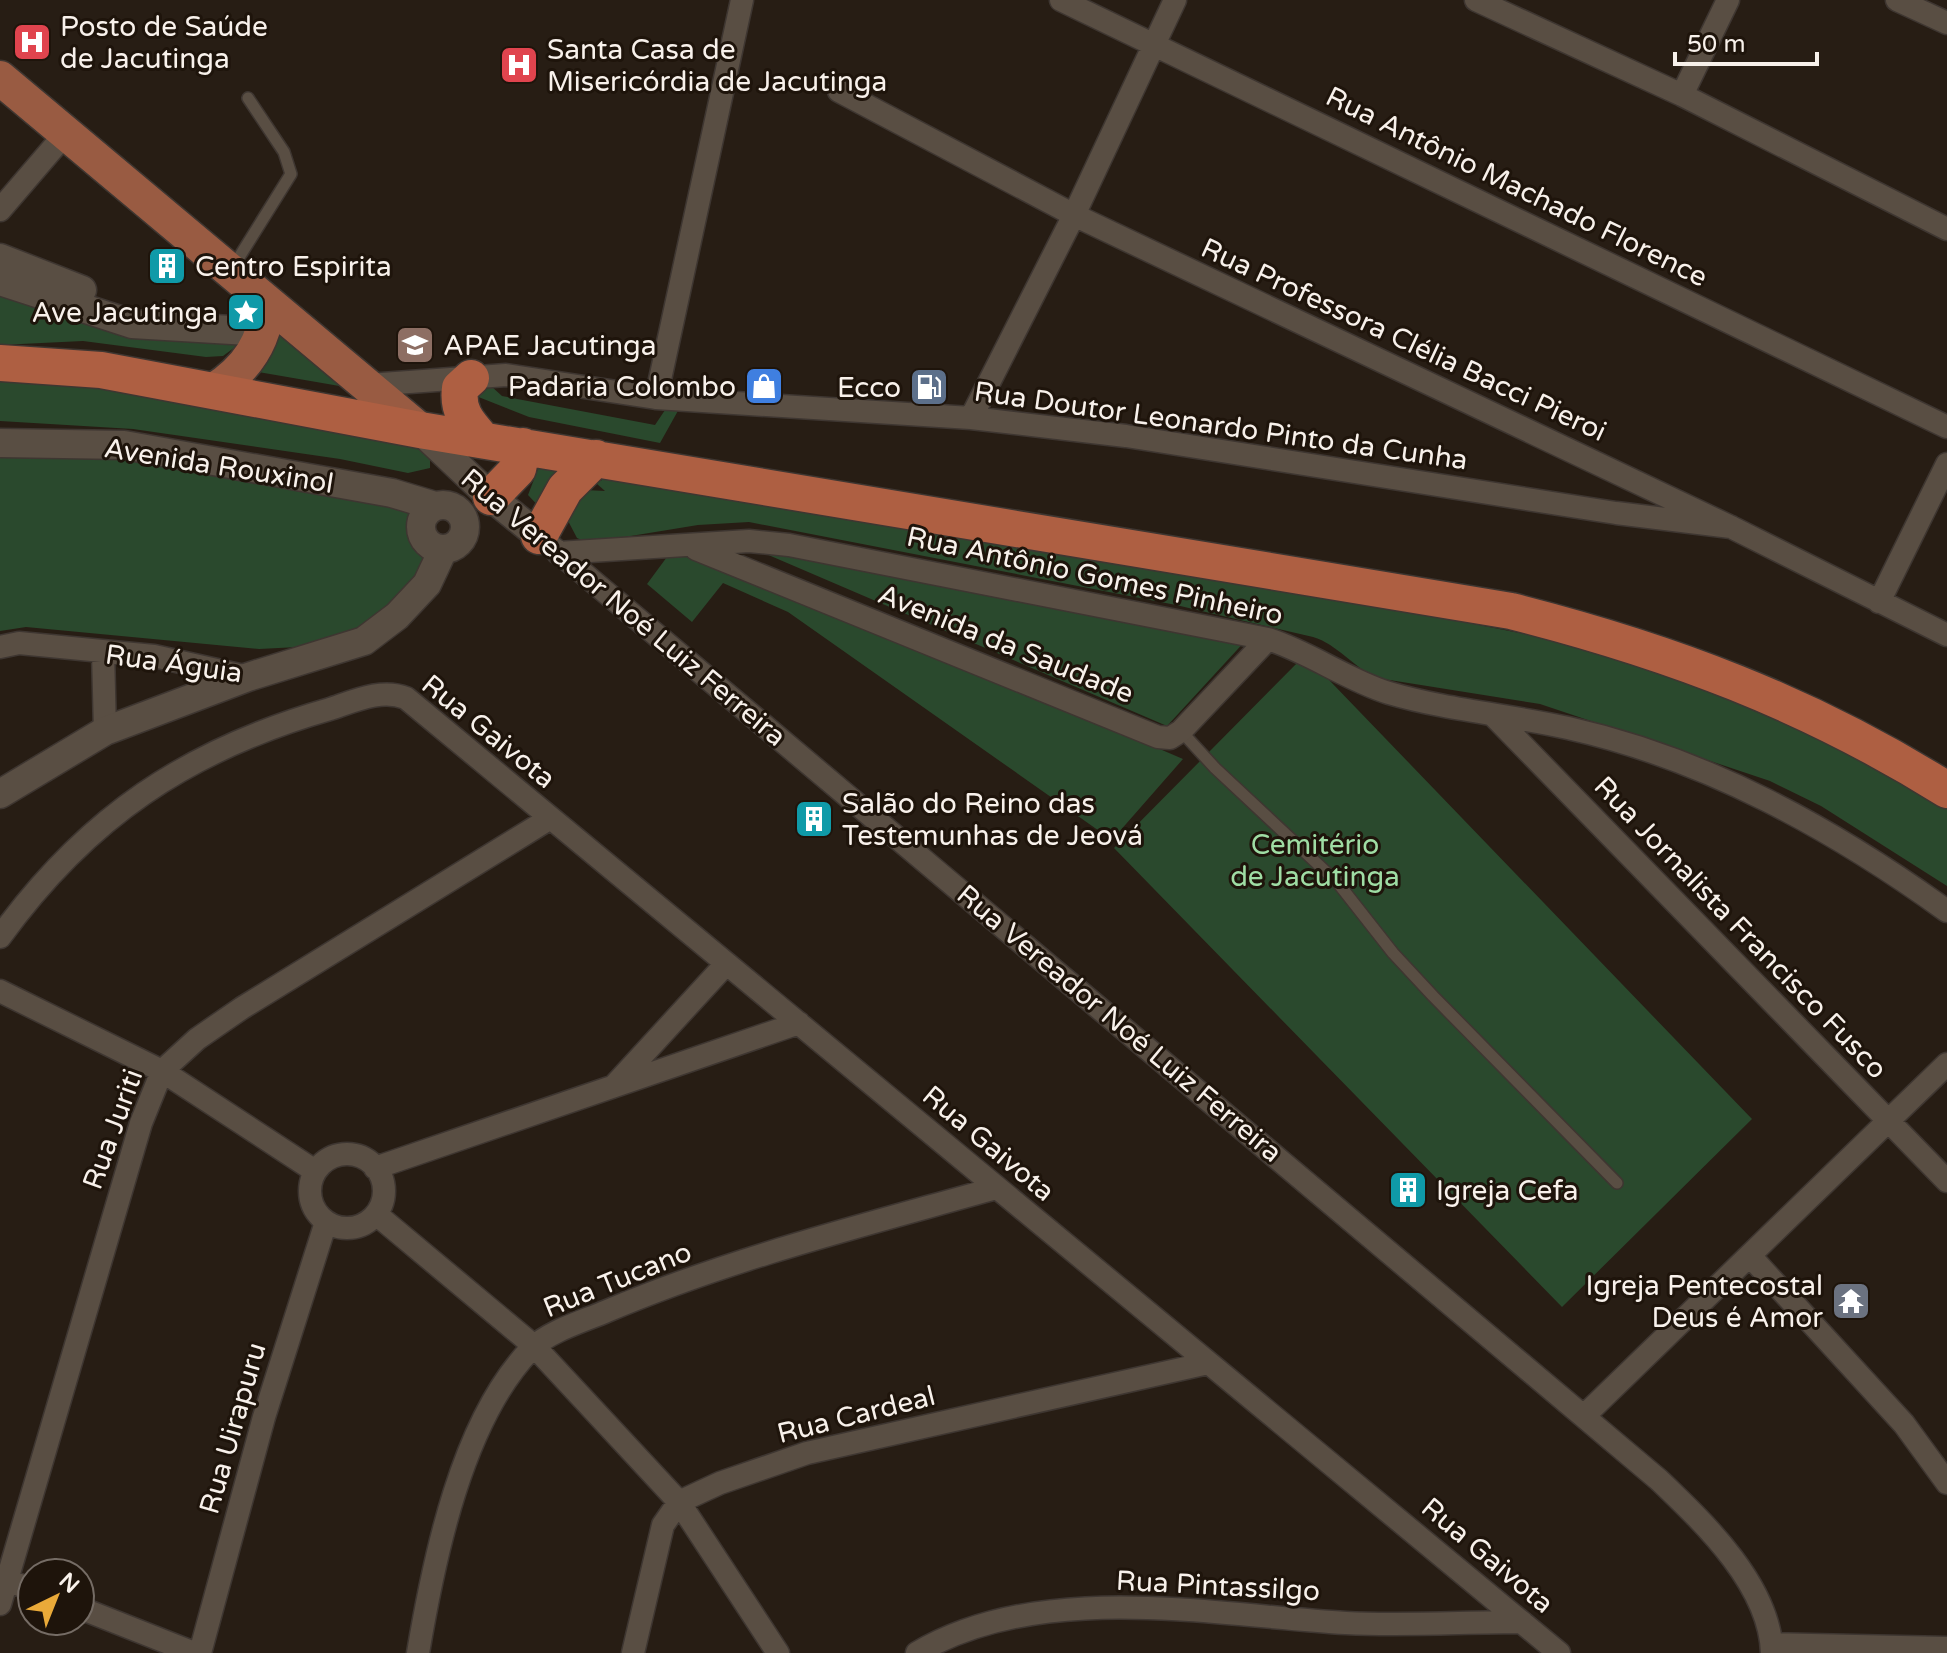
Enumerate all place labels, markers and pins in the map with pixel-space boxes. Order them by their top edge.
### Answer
place label: Posto de Saúde de Jacutinga [60,10,268,76]
hospital icon: Posto de Saúde de Jacutinga [11,21,53,63]
place label: Santa Casa de Misericórdia de Jacutinga [547,33,887,99]
hospital icon: Santa Casa de Misericórdia de Jacutinga [498,44,540,86]
building icon: Centro Espirita [146,245,188,287]
place label: Centro Espirita [195,250,392,284]
place icon: Ave Jacutinga [225,291,267,333]
place label: Ave Jacutinga [31,296,218,330]
school or university icon: APAE Jacutinga [394,324,436,366]
place label: APAE Jacutinga [443,329,656,363]
shop icon: Padaria Colombo [743,365,785,407]
fuel station icon: Ecco [908,366,950,408]
place label: Padaria Colombo [508,370,736,404]
place label: Ecco [837,371,901,405]
place label: Salão do Reino das Testemunhas de Jeová [842,787,1143,853]
building icon: Salão do Reino das Testemunhas de Jeová [793,798,835,840]
building icon: Igreja Cefa [1387,1169,1429,1211]
place label: Igreja Cefa [1436,1174,1578,1208]
place label: Igreja Pentecostal Deus é Amor [1586,1269,1823,1335]
temple icon: Igreja Pentecostal Deus é Amor [1830,1280,1872,1322]

